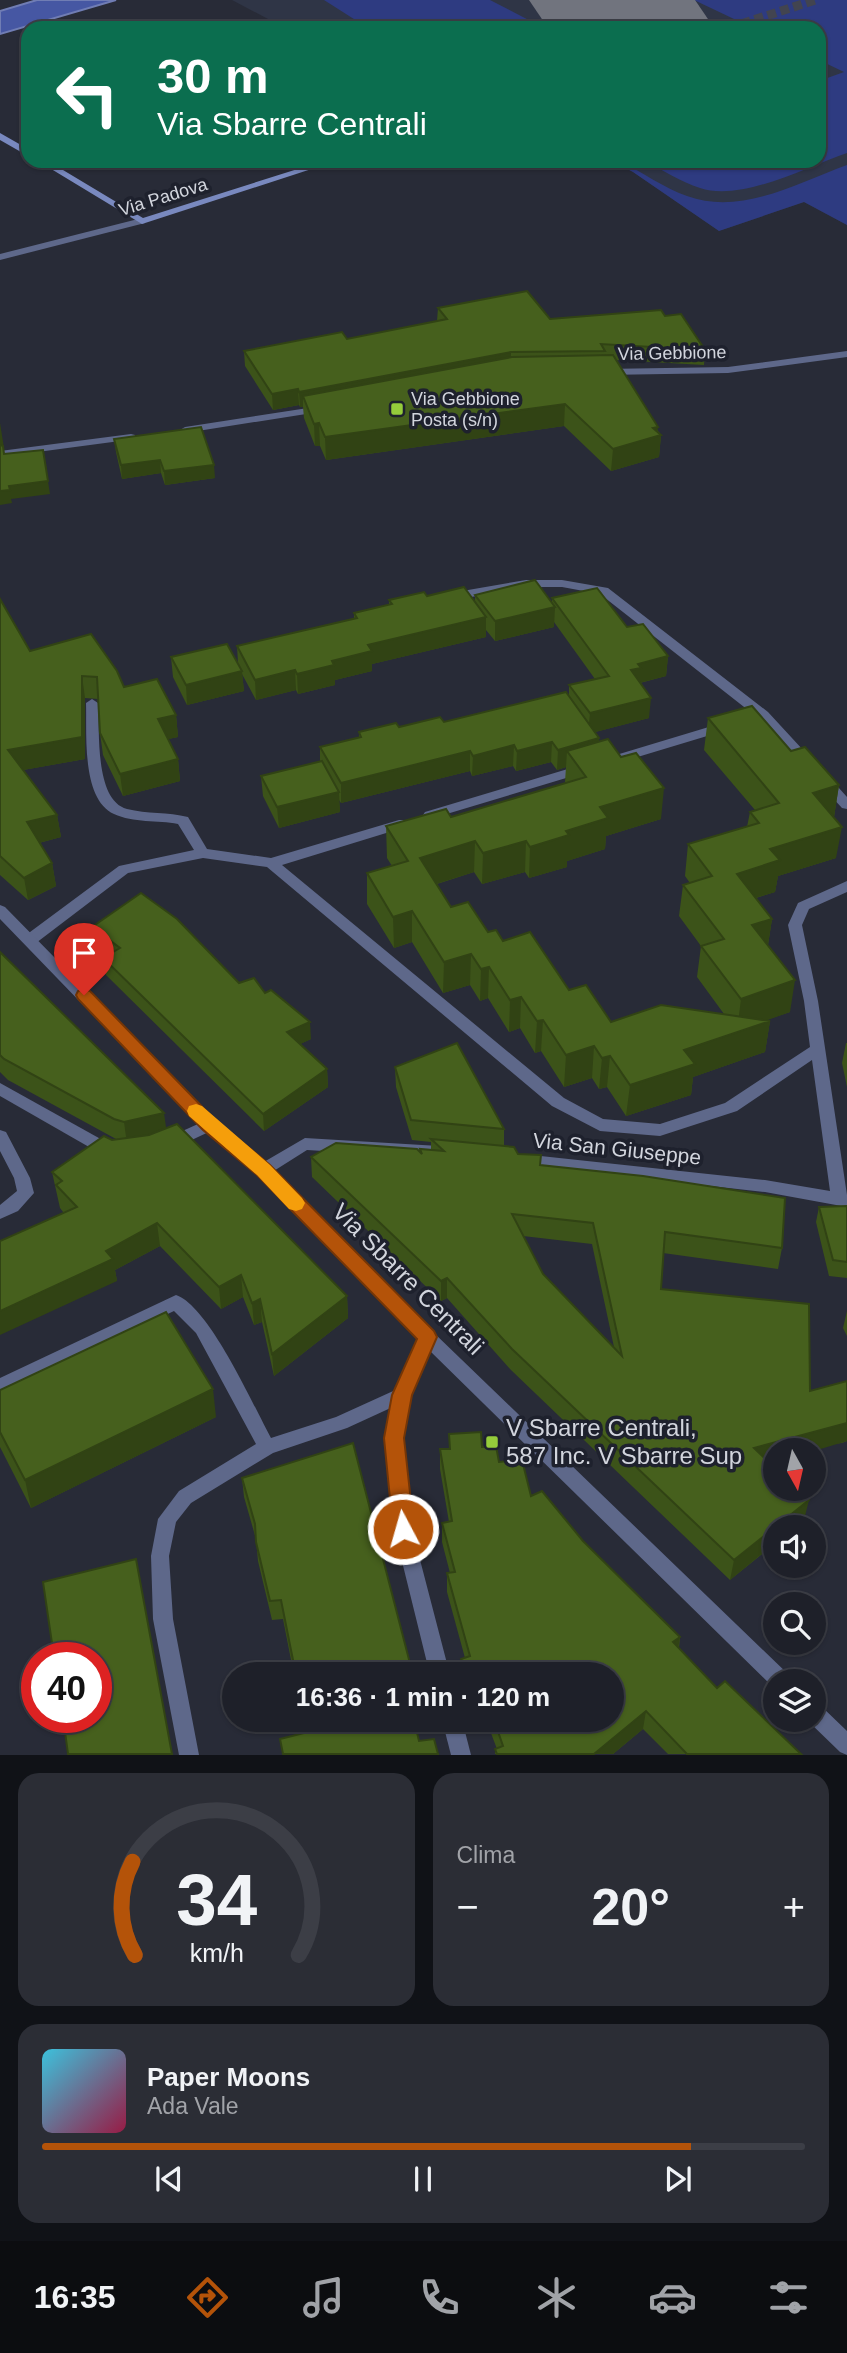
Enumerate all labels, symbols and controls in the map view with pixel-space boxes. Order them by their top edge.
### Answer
icon: left [42,49,133,140]
text: 30 m [157,49,269,103]
text: Via Sbarre Centrali [157,106,427,142]
street label: Via Padova [116,174,211,220]
street label: Via Gebbione [617,342,727,364]
place label: Via Gebbione Posta (s/n) [411,389,520,430]
marker: Via Gebbione Posta (s/n) [389,401,405,417]
pin [54,923,114,995]
icon: arrive [65,934,103,972]
street label: Via San Giuseppe [532,1128,702,1169]
street label: Via Sbarre Centrali [327,1198,489,1360]
place label: V Sbarre Centrali, 587 Inc. V Sbarre Sup [506,1414,742,1469]
marker: V Sbarre Centrali, 587 Inc. V Sbarre Sup [484,1434,500,1450]
north arrow [763,1438,826,1502]
map controls [763,1438,826,1732]
position arrow [366,1492,440,1566]
button: sound [763,1515,826,1578]
button: search [763,1592,826,1655]
speed limit sign: 40 [21,1642,112,1733]
button: layers [763,1669,826,1732]
text: 16:36 · 1 min · 120 m [296,1682,550,1712]
text: Clima [457,1842,515,1868]
text: 34 [176,1860,257,1941]
text: 20° [591,1878,670,1936]
text: − [457,1886,479,1928]
text: + [783,1886,805,1928]
text: km/h [189,1939,243,1967]
text: Paper Moons [147,2062,310,2092]
text: Ada Vale [147,2093,239,2119]
icon: previous [150,2160,188,2198]
icon: pause [404,2160,442,2198]
icon: next [659,2160,697,2198]
icon: directions [183,2273,232,2322]
icon: music [299,2273,348,2322]
icon: phone [415,2273,464,2322]
icon: climate [532,2273,581,2322]
icon: car [648,2273,697,2322]
icon: filters [764,2273,813,2322]
text: 16:35 [34,2279,115,2315]

